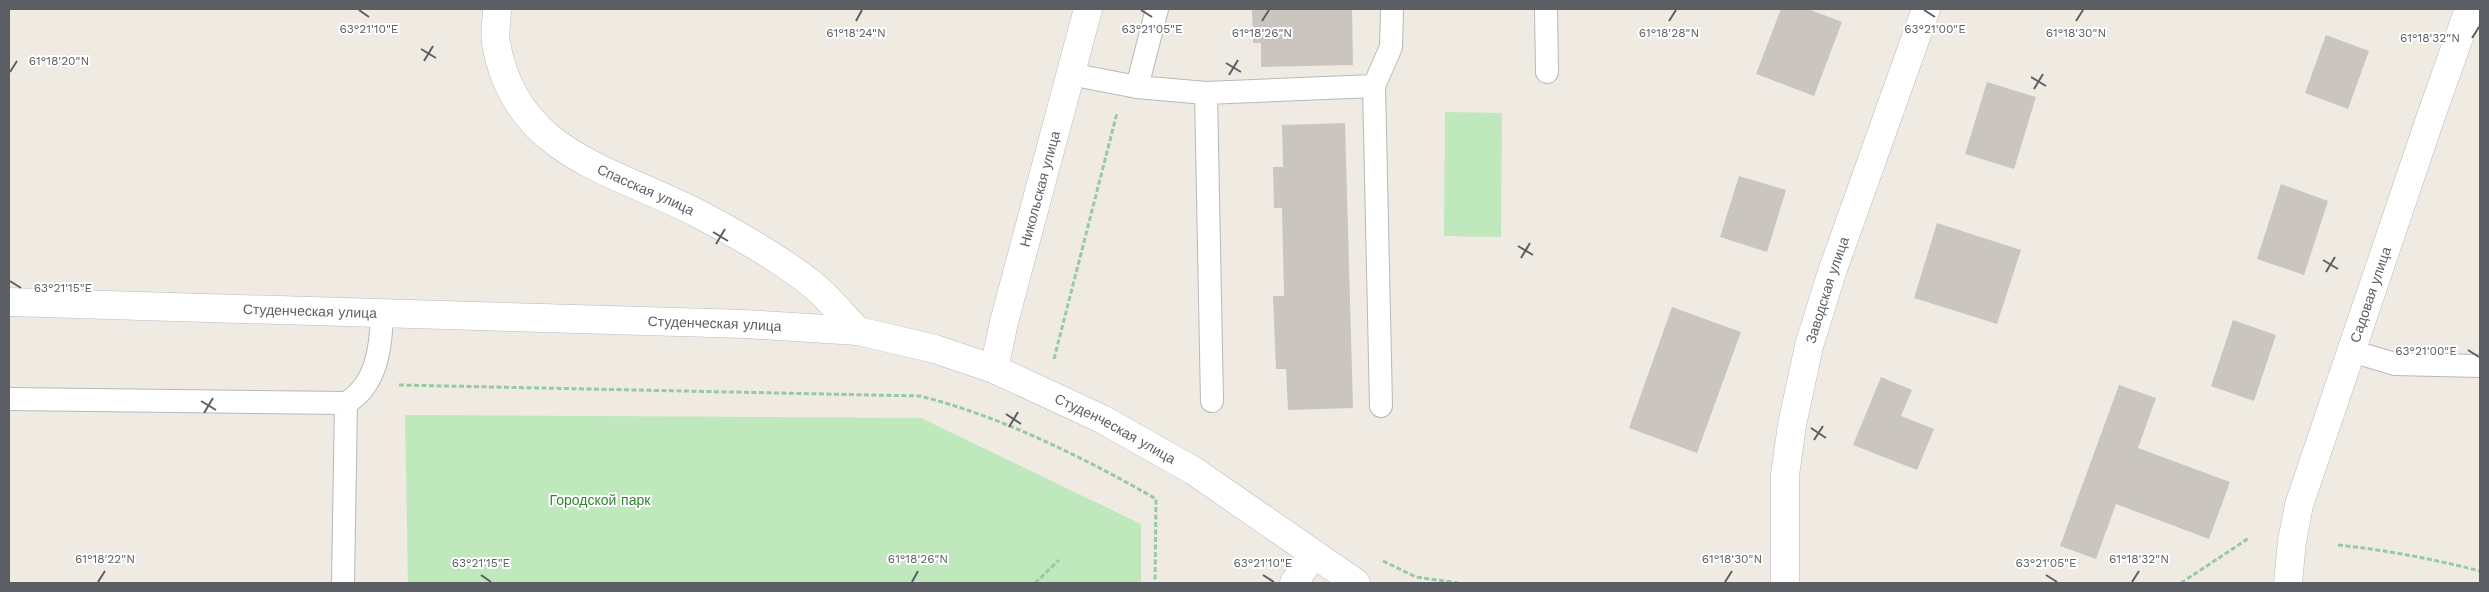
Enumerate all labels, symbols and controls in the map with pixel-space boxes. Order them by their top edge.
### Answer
text: 63°21'10"E [340,22,399,36]
text: 63°21'05"E [1121,22,1183,36]
text: 63°21'00"E [1904,22,1966,36]
text: 61°18'24"N [826,26,886,40]
text: 61°18'26"N [1232,26,1292,40]
text: 61°18'28"N [1639,26,1699,40]
text: 61°18'30"N [2046,26,2106,40]
text: 61°18'32"N [2400,31,2460,45]
text: 61°18'20"N [29,54,89,68]
street label: Никольская улица [1017,129,1063,248]
street label: Спасская улица [595,161,697,218]
street label: Заводская улица [1802,234,1852,345]
street label: Садовая улица [2347,245,2394,345]
text: 63°21'15"E [34,281,93,295]
street label: Студенческая улица [243,301,377,321]
street label: Студенческая улица [647,313,782,334]
text: 63°21'00"E [2395,344,2457,358]
street label: Студенческая улица [1052,390,1179,467]
park label: Городской парк [550,492,651,508]
text: 61°18'22"N [75,552,135,566]
text: 61°18'26"N [888,552,948,566]
text: 61°18'30"N [1702,552,1762,566]
text: 61°18'32"N [2109,552,2169,566]
text: 63°21'15"E [452,556,511,570]
text: 63°21'10"E [1234,556,1293,570]
text: 63°21'05"E [2015,556,2077,570]

